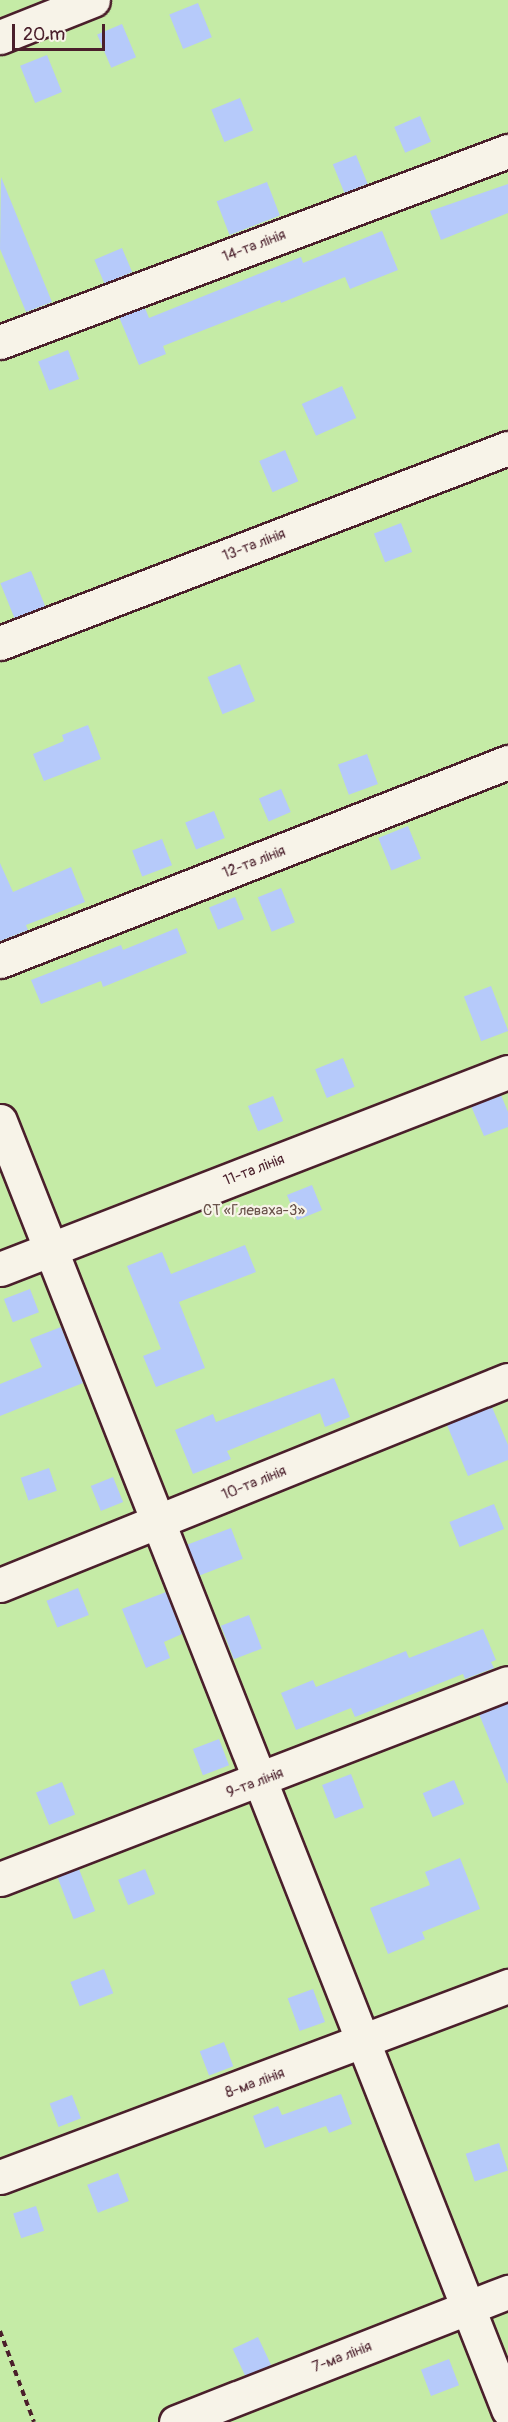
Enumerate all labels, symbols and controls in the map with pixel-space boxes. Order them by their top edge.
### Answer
scale bar [15,12,108,50]
text: 20 m [23,23,65,46]
street label: 14-та лінія [220,226,288,266]
street label: 13-та лінія [220,525,288,565]
street label: 12-та лінія [220,842,288,882]
street label: 11-та лінія [221,1150,287,1190]
park label: СТ «Глеваха-3» [203,1202,305,1220]
street label: 10-та лінія [219,1462,289,1504]
street label: 9-та лінія [224,1764,286,1802]
street label: 8-ма лінія [223,2064,287,2102]
street label: 7-ма лінія [310,2337,374,2377]

